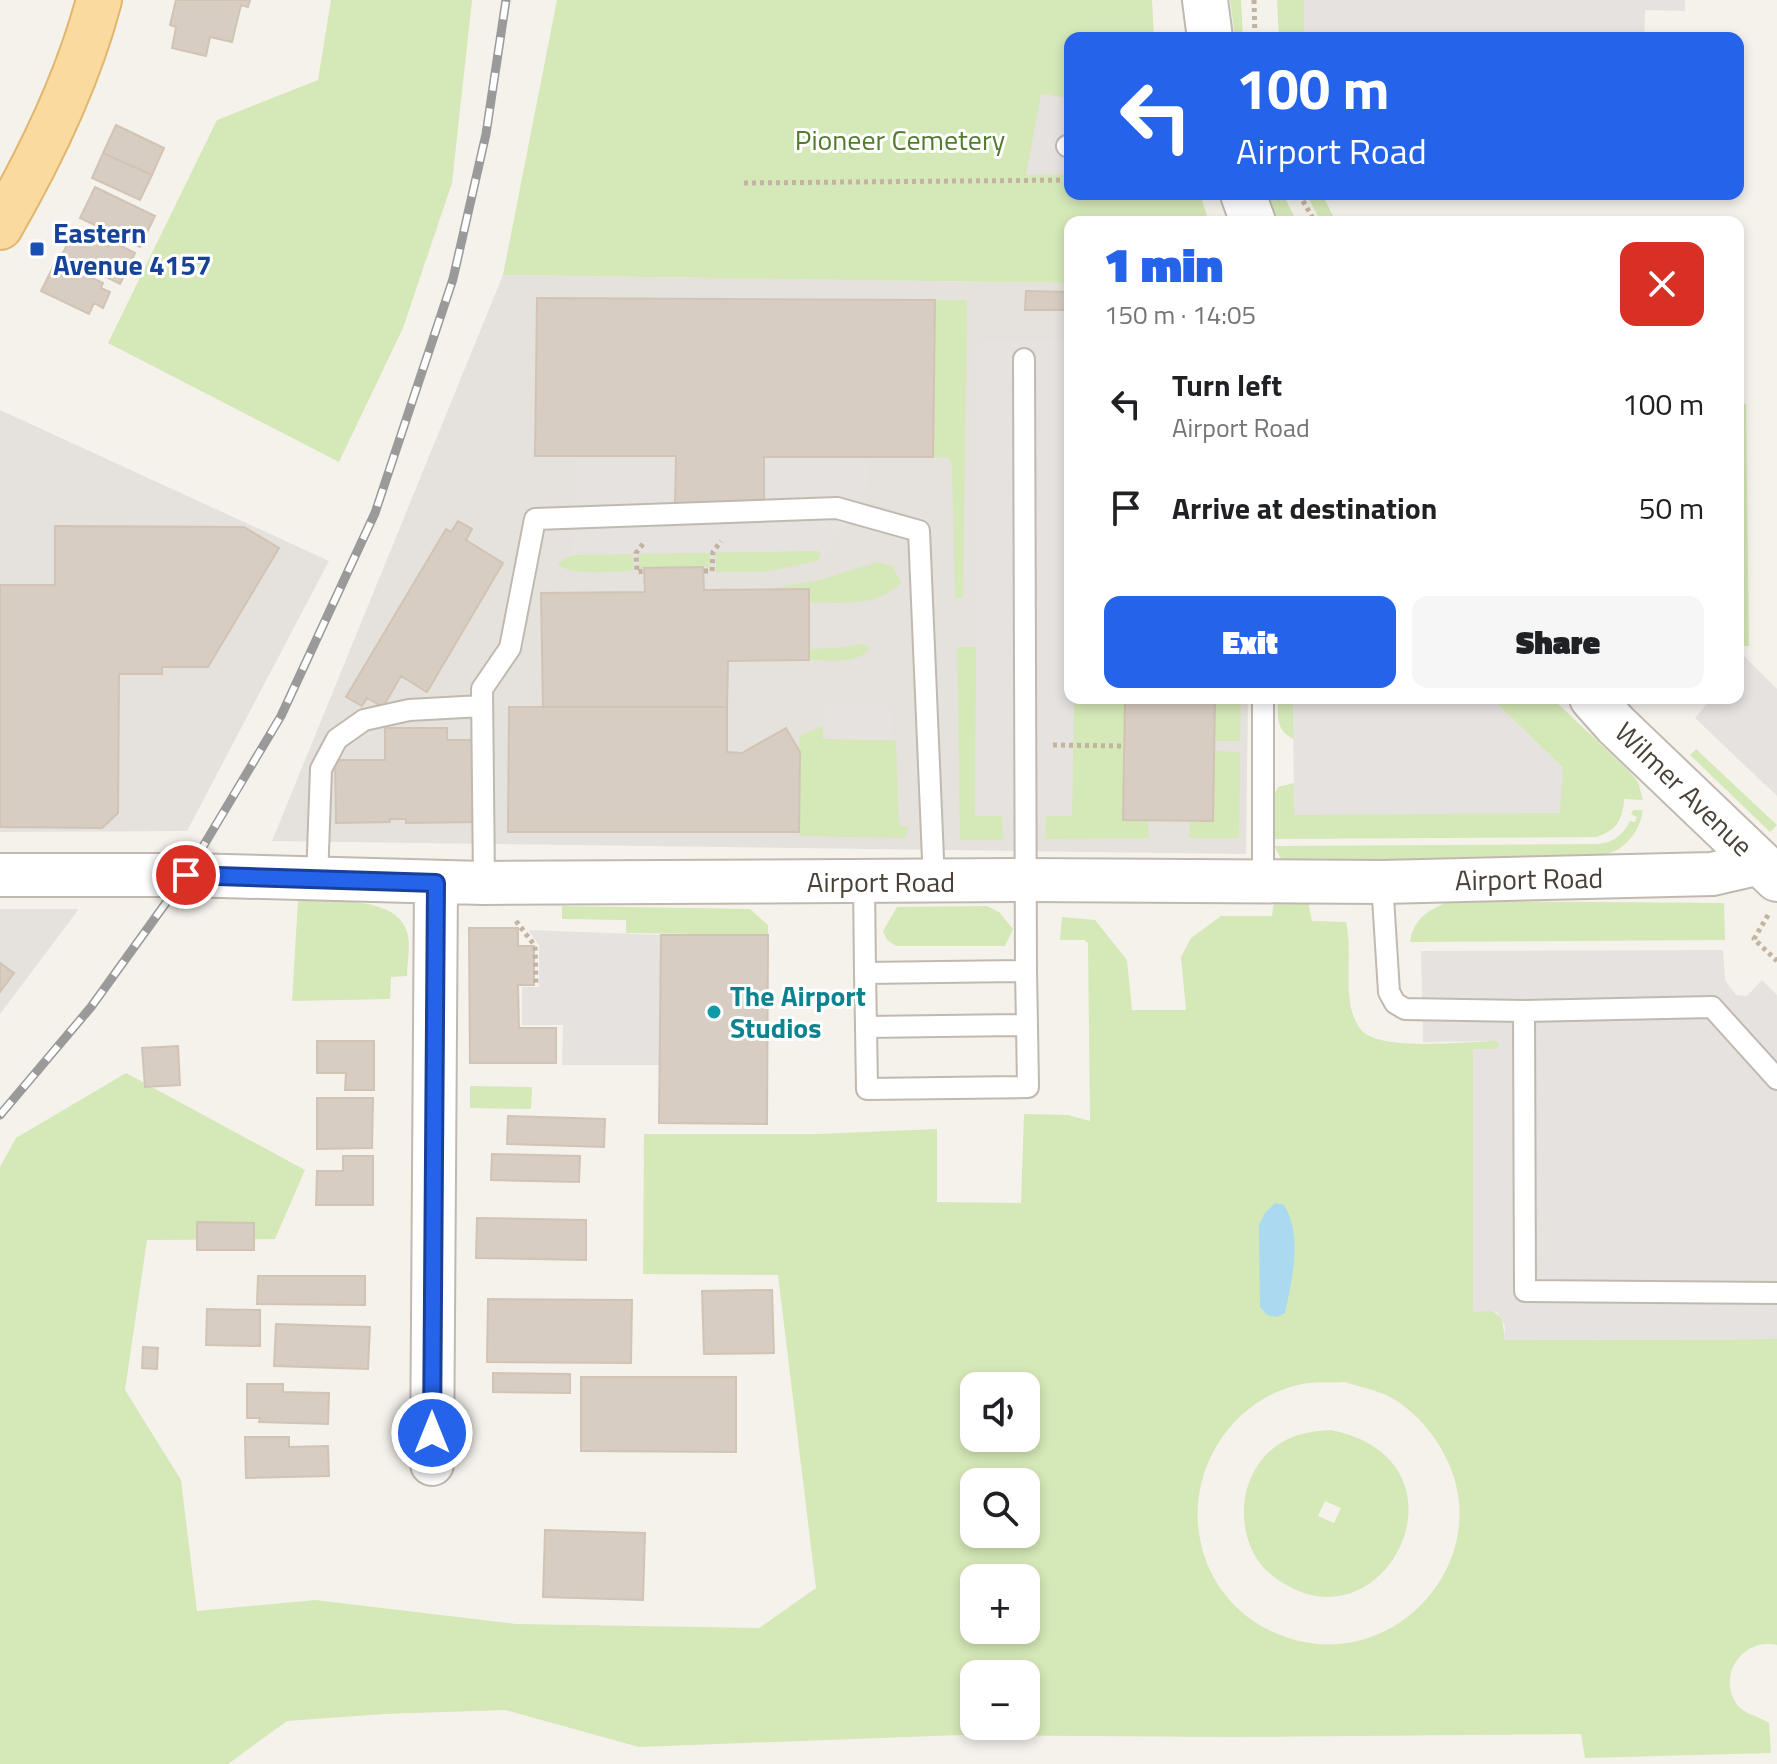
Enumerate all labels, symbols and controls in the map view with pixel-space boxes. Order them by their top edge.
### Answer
text: 100 m [1236,46,1389,131]
icon: left [1104,64,1208,168]
park label: Pioneer Cemetery [795,118,1005,161]
text: Airport Road [1236,123,1427,178]
place label: Eastern Avenue 4157 [53,211,212,286]
text: 1 min [1104,228,1223,301]
marker: Eastern Avenue 4157 [28,240,46,258]
button: close [1620,242,1704,326]
text: 150 m · 14:05 [1104,295,1256,334]
text: Turn left [1172,362,1282,408]
text: 100 m [1622,381,1704,427]
icon: left [1104,382,1148,426]
text: Airport Road [1172,408,1310,447]
text: Arrive at destination [1172,485,1437,531]
text: 50 m [1639,485,1704,531]
icon: arrive [1104,486,1148,530]
button: Exit [1104,596,1396,688]
button: Share [1412,596,1704,688]
street label: Wilmer Avenue [1605,711,1763,866]
pin [152,841,220,909]
icon: arrive [164,853,208,897]
street label: Airport Road [1454,856,1604,901]
street label: Airport Road [807,860,955,903]
place label: The Airport Studios [730,974,866,1049]
marker: The Airport Studios [705,1003,723,1021]
map controls [960,1372,1040,1740]
button: sound [960,1372,1040,1452]
position arrow [390,1391,474,1475]
button: search [960,1468,1040,1548]
button: + [960,1564,1040,1644]
button: − [960,1660,1040,1740]

